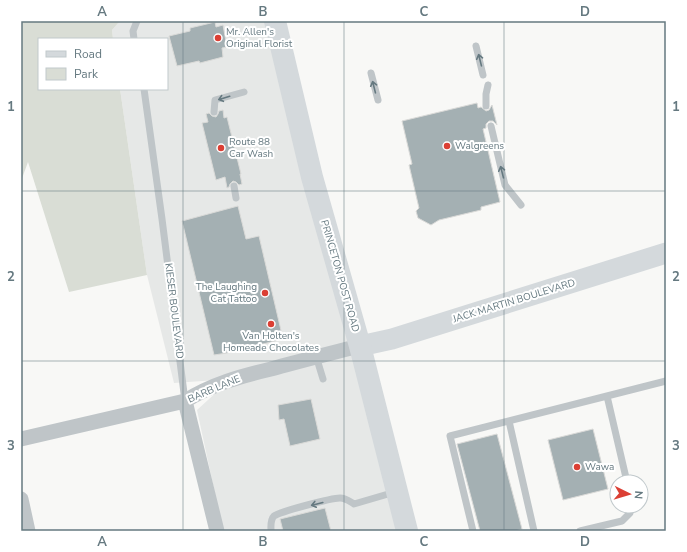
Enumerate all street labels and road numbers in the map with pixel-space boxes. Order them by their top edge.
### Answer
street label: PRINCETON POST ROAD [317,218,363,334]
street label: KIESER BOULEVARD [161,262,187,360]
street label: JACK MARTIN BOULEVARD [450,276,577,327]
street label: BARB LANE [186,372,243,406]

